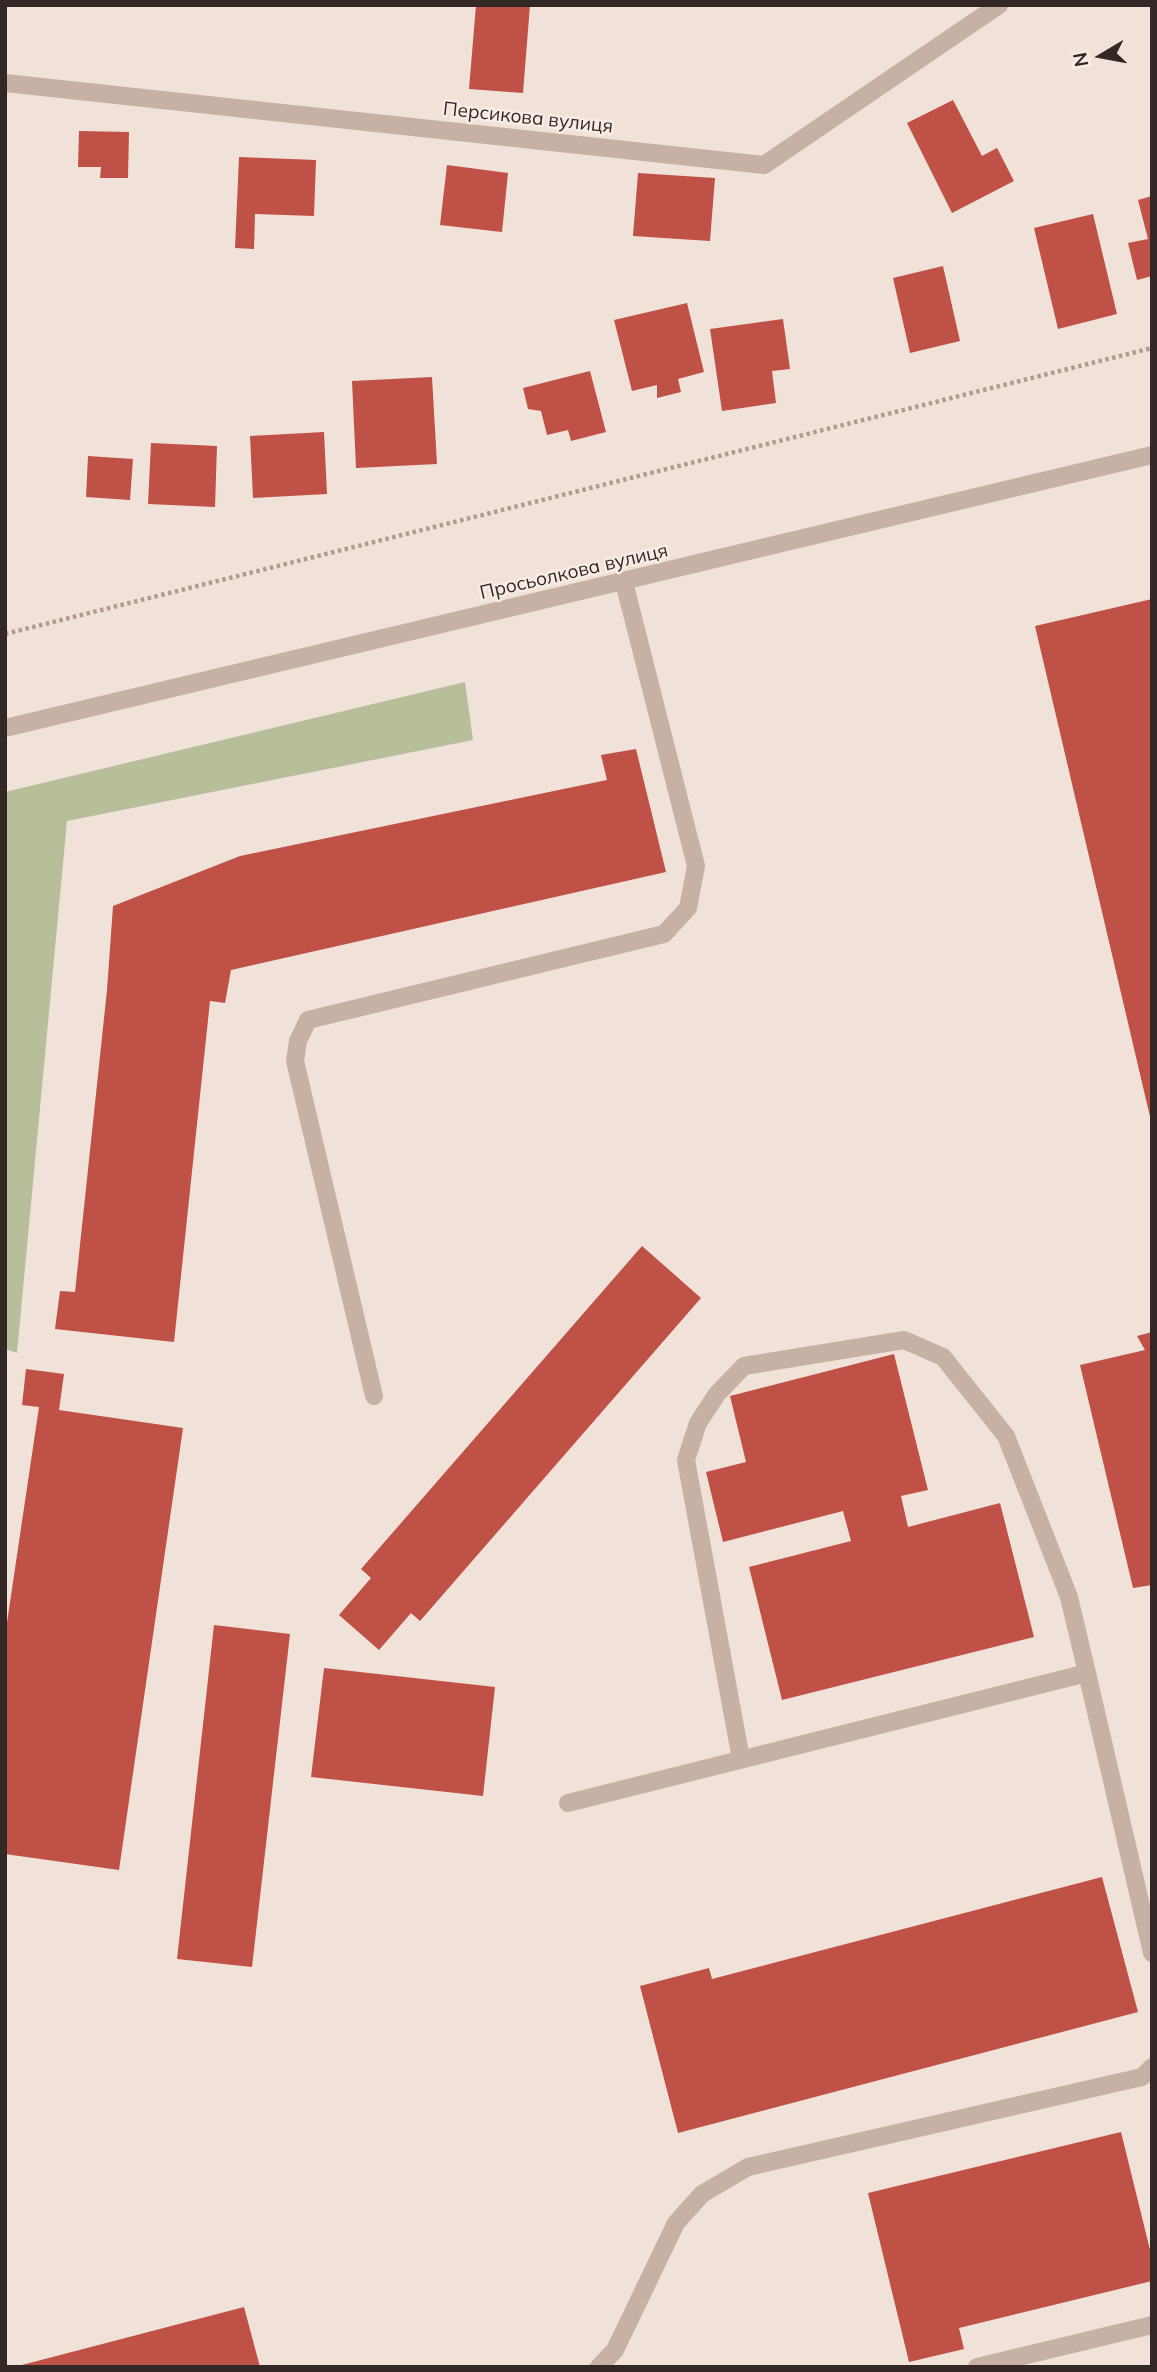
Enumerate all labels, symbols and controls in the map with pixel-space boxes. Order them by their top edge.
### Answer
north arrow [1066,21,1136,91]
text: N [1067,50,1093,69]
street label: Персикова вулиця [442,98,614,138]
street label: Просьолкова вулиця [478,539,670,605]

